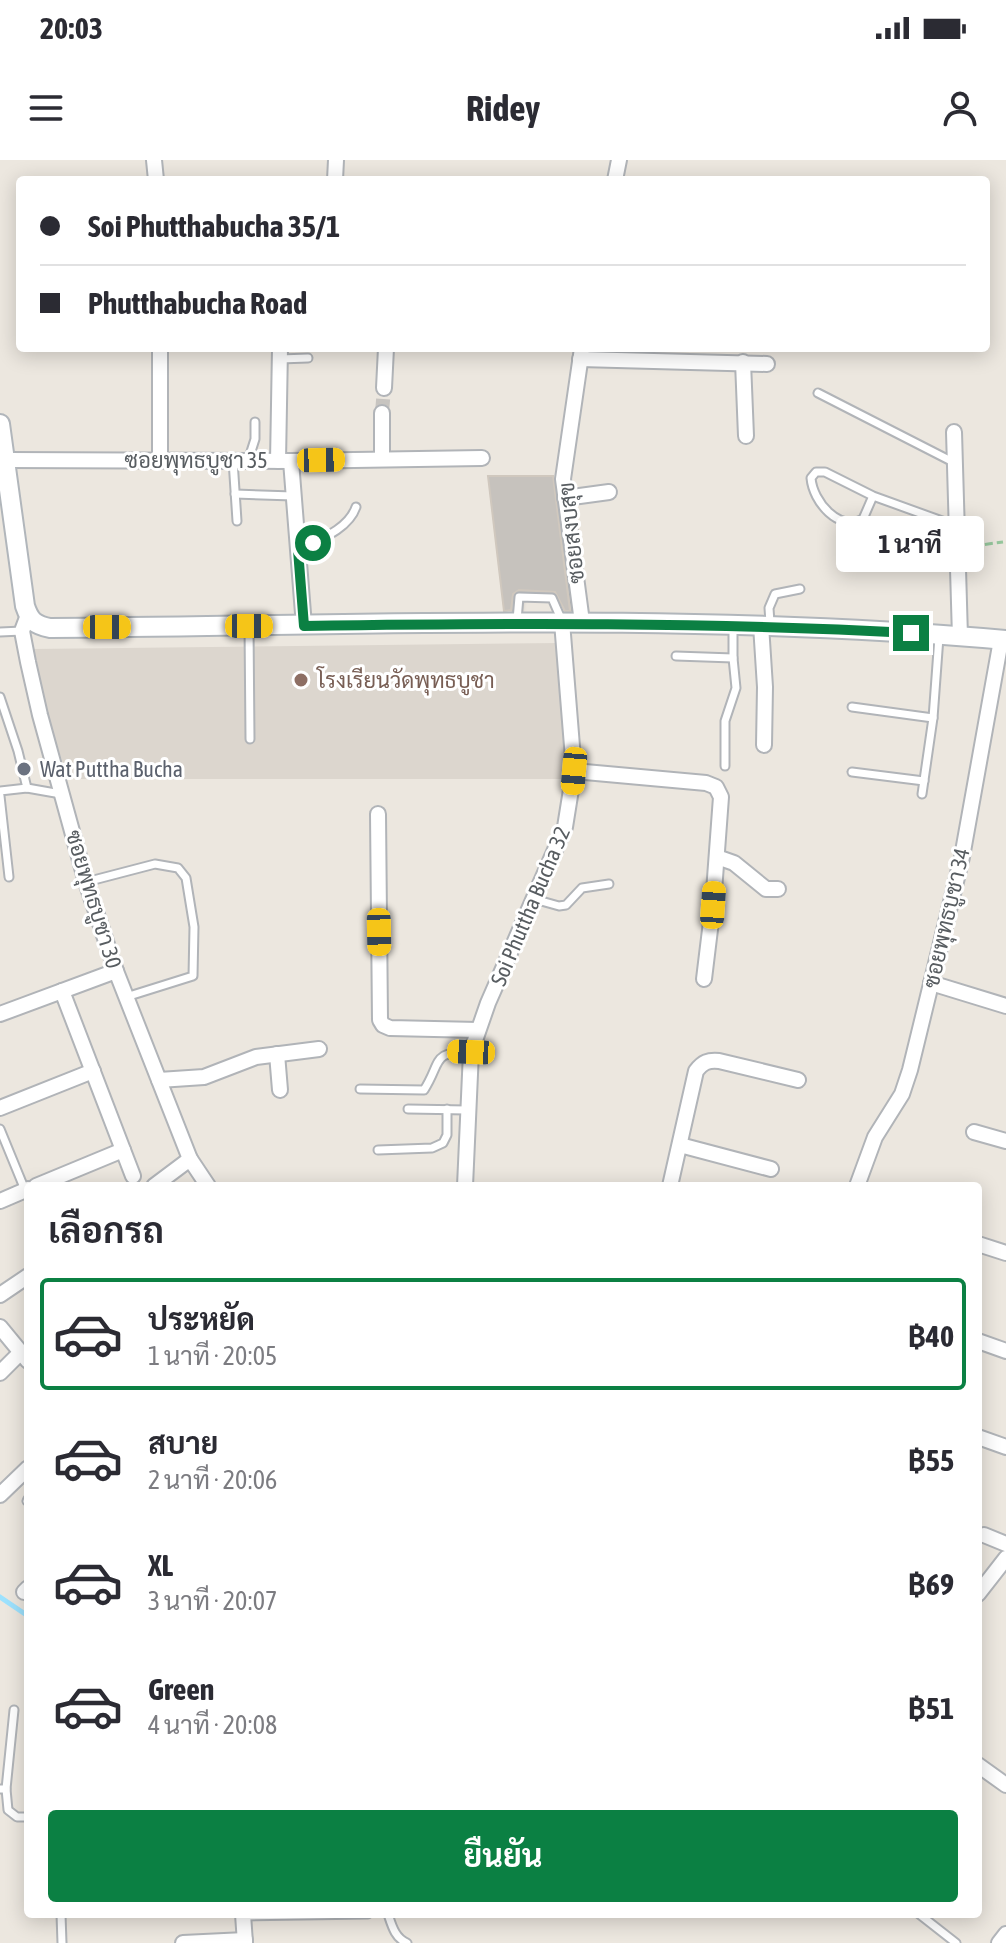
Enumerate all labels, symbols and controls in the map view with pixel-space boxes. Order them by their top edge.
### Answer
text: 20:03 [40,11,103,45]
icon: menu [24,86,68,130]
icon: person [938,86,982,130]
text: Ridey [466,87,540,129]
text: Soi Phutthabucha 35/1 [88,209,340,243]
text: Phutthabucha Road [88,286,307,320]
street label: ซอยพุทธบูชา 35 [124,447,268,476]
car [297,448,345,472]
street label: ซอยสงบสุข [553,481,592,585]
callout: 1 นาที [837,517,985,573]
route start [295,525,331,561]
text: 1 นาที [878,529,942,559]
car [225,614,273,638]
car [83,615,131,639]
route end [893,615,929,651]
place label: โรงเรียนวัดพุทธบูชา [316,666,495,696]
marker: โรงเรียนวัดพุทธบูชา [292,671,310,689]
car [560,746,588,796]
place label: Wat Puttha Bucha [40,756,183,782]
marker: Wat Puttha Bucha [15,760,33,778]
street label: Soi Phuttha Bucha 32 [485,823,575,989]
street label: ซอยพุทธบูชา 30 [58,827,127,972]
street label: ซอยพุทธบูชา 34 [917,845,978,991]
car [699,880,727,930]
car [367,908,391,956]
car [447,1039,495,1065]
text: เลือกรถ [48,1209,164,1251]
icon: car [52,1298,124,1370]
text: ประหยัด [148,1302,255,1336]
text: ฿40 [908,1319,954,1353]
text: 1 นาที · 20:05 [148,1341,277,1371]
icon: car [52,1422,124,1494]
text: สบาย [148,1426,218,1460]
text: ฿55 [908,1443,954,1477]
text: 2 นาที · 20:06 [148,1465,277,1495]
icon: car [52,1546,124,1618]
text: XL [148,1548,173,1582]
text: ฿69 [908,1567,954,1601]
text: 3 นาที · 20:07 [148,1586,277,1616]
icon: car [52,1670,124,1742]
text: Green [148,1672,214,1706]
text: ฿51 [908,1691,954,1725]
text: 4 นาที · 20:08 [148,1710,277,1740]
button: ยืนยัน [48,1810,958,1902]

